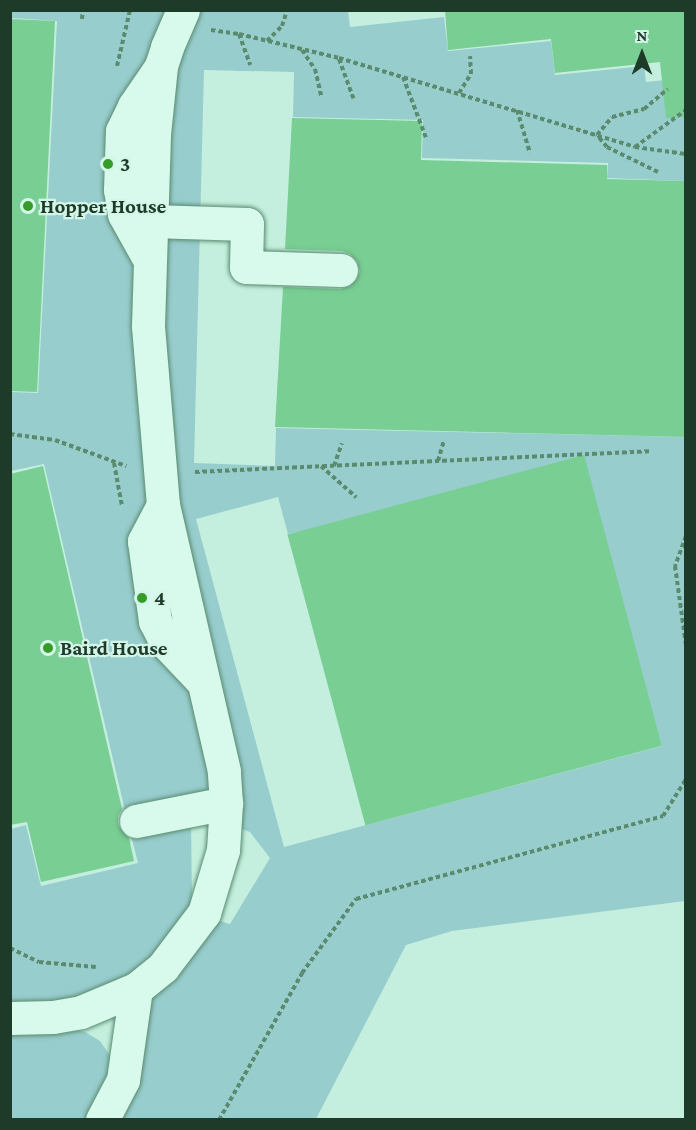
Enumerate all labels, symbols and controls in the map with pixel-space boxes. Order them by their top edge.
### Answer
north arrow [612,24,672,84]
text: N [637,27,647,44]
place label: 3 [120,151,130,177]
marker: 3 [101,157,115,171]
place label: Hopper House [40,193,166,219]
marker: Hopper House [21,199,35,213]
place label: 4 [154,585,165,611]
marker: 4 [135,591,149,605]
place label: Baird House [60,635,168,661]
marker: Baird House [41,641,55,655]

